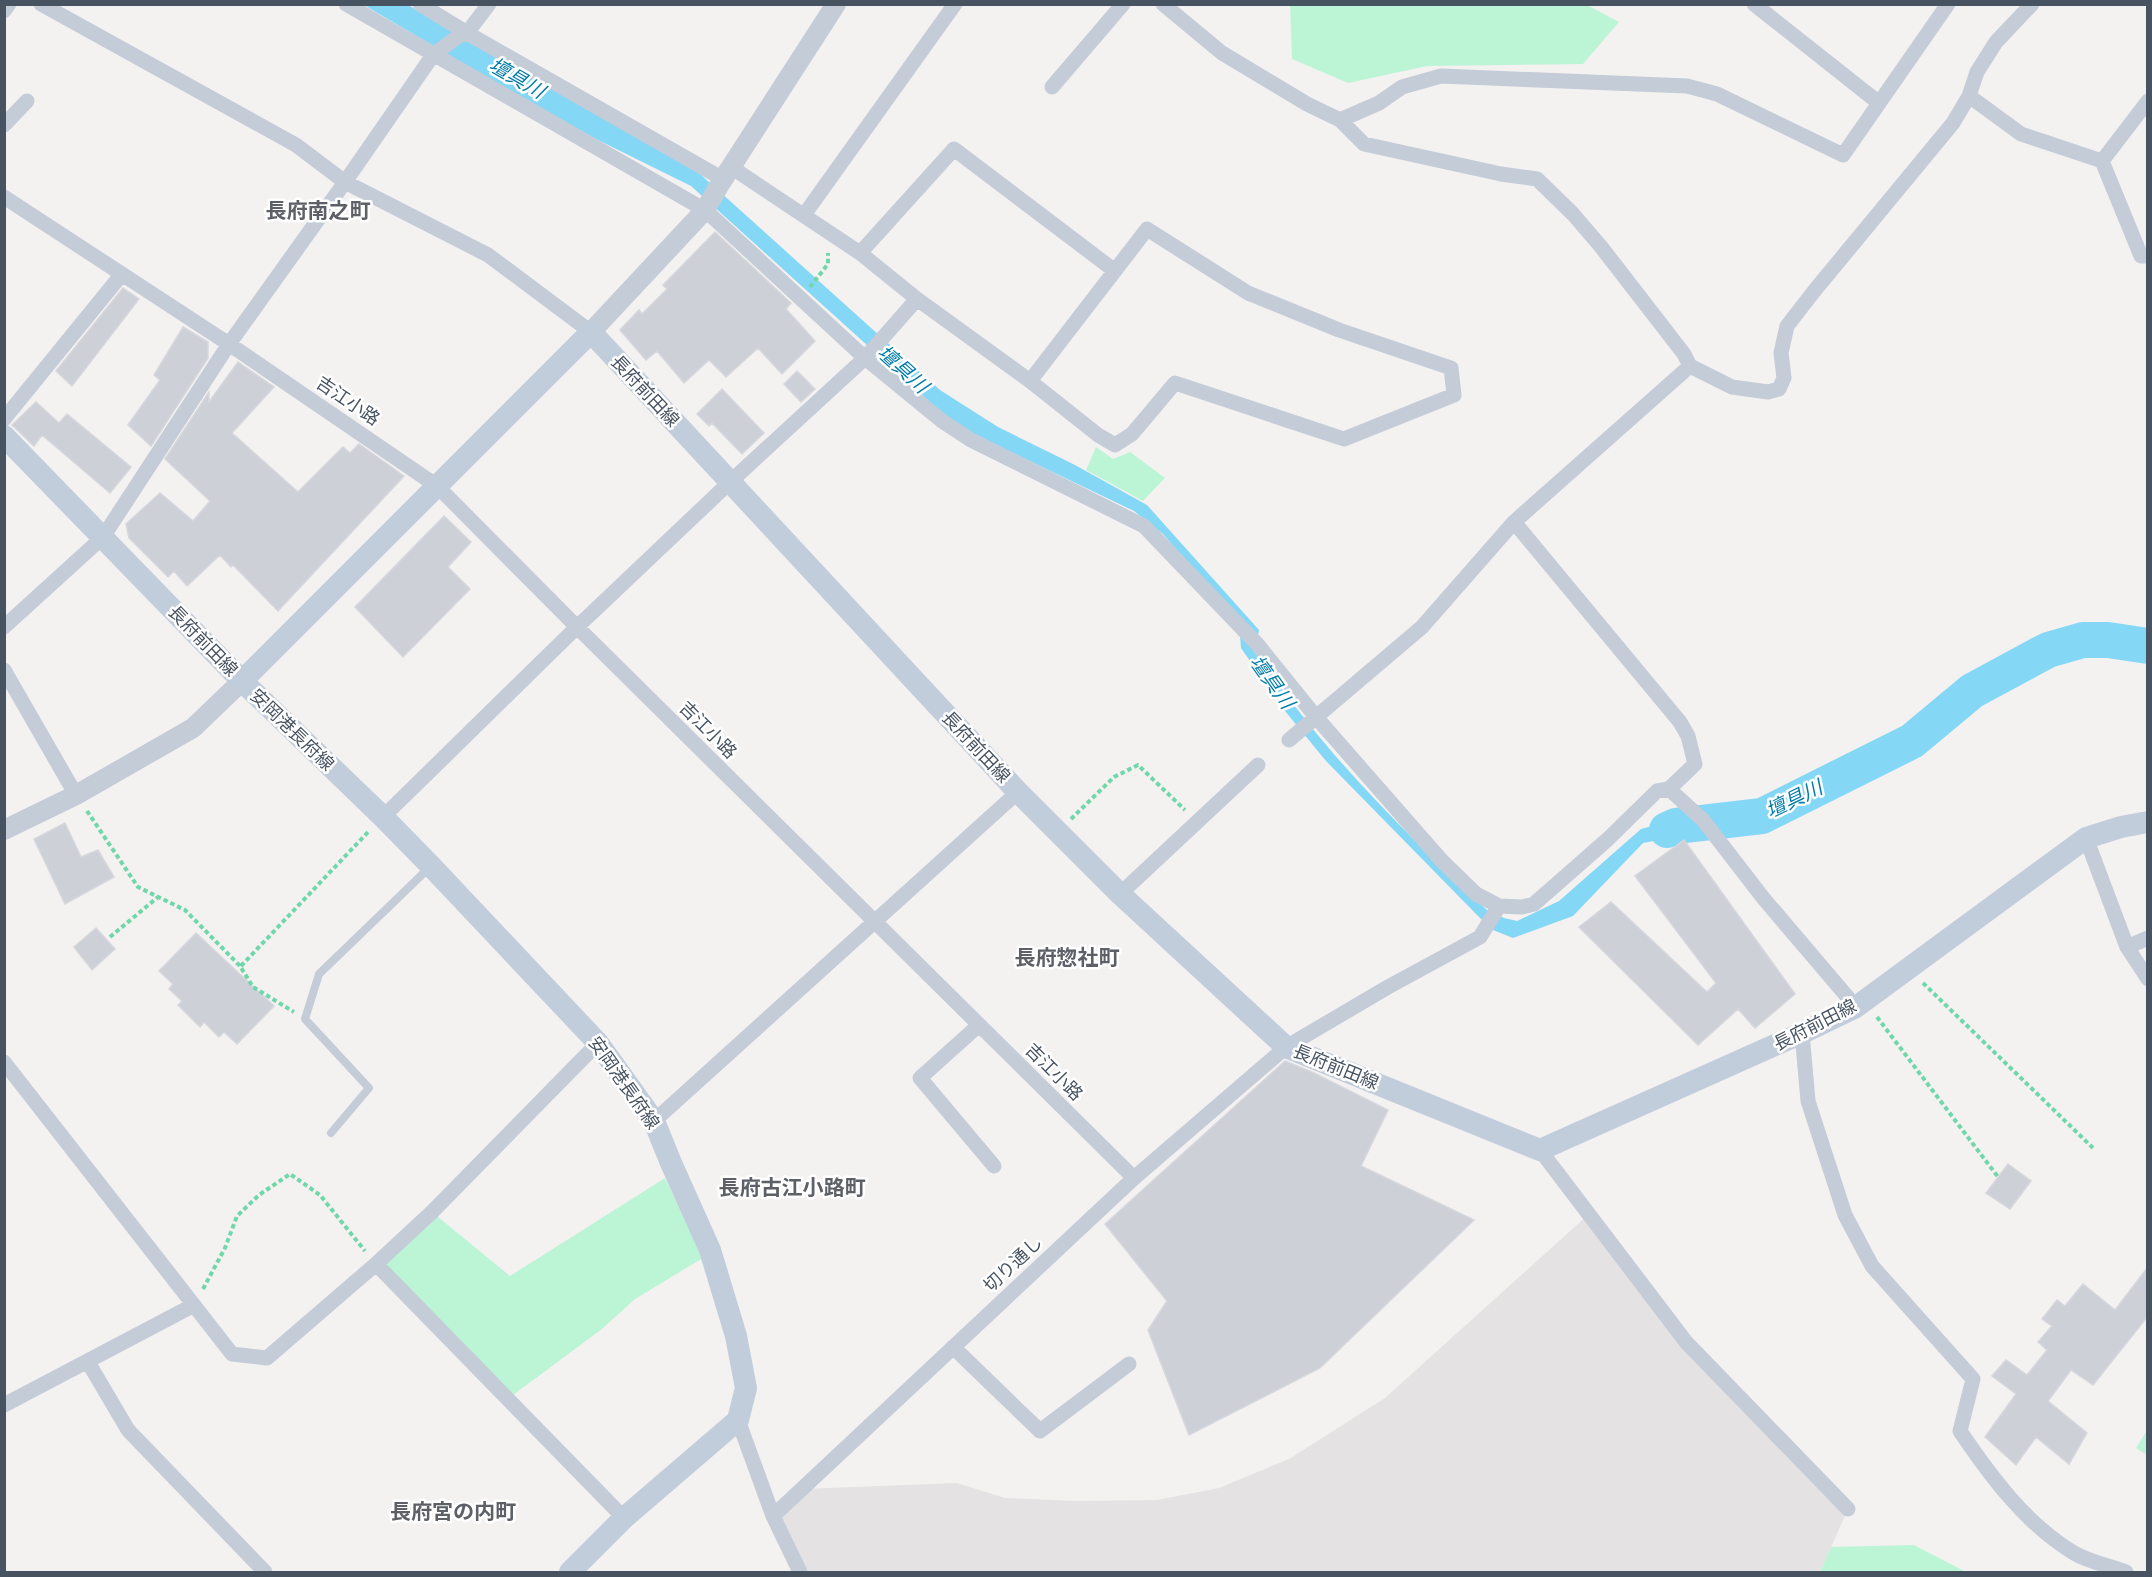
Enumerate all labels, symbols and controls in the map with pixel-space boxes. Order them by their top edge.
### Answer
water label: 壇具川 [485,53,551,104]
district label: 長府南之町 [266,199,371,223]
water label: 壇具川 [873,340,935,399]
street label: 長府前田線 [607,351,684,431]
street label: 吉江小路 [313,372,384,429]
street label: 長府前田線 [165,601,242,680]
water label: 壇具川 [1245,651,1301,715]
street label: 安岡港長府線 [246,685,338,775]
street label: 吉江小路 [675,697,741,763]
street label: 長府前田線 [938,707,1015,787]
water label: 壇具川 [1762,774,1828,823]
district label: 長府惣社町 [1015,946,1120,970]
street label: 長府前田線 [1770,995,1860,1054]
street label: 安岡港長府線 [585,1032,664,1133]
street label: 吉江小路 [1021,1039,1087,1105]
street label: 長府前田線 [1291,1040,1382,1093]
district label: 長府古江小路町 [719,1176,866,1200]
street label: 切り通し [979,1231,1046,1296]
district label: 長府宮の内町 [390,1500,516,1524]

